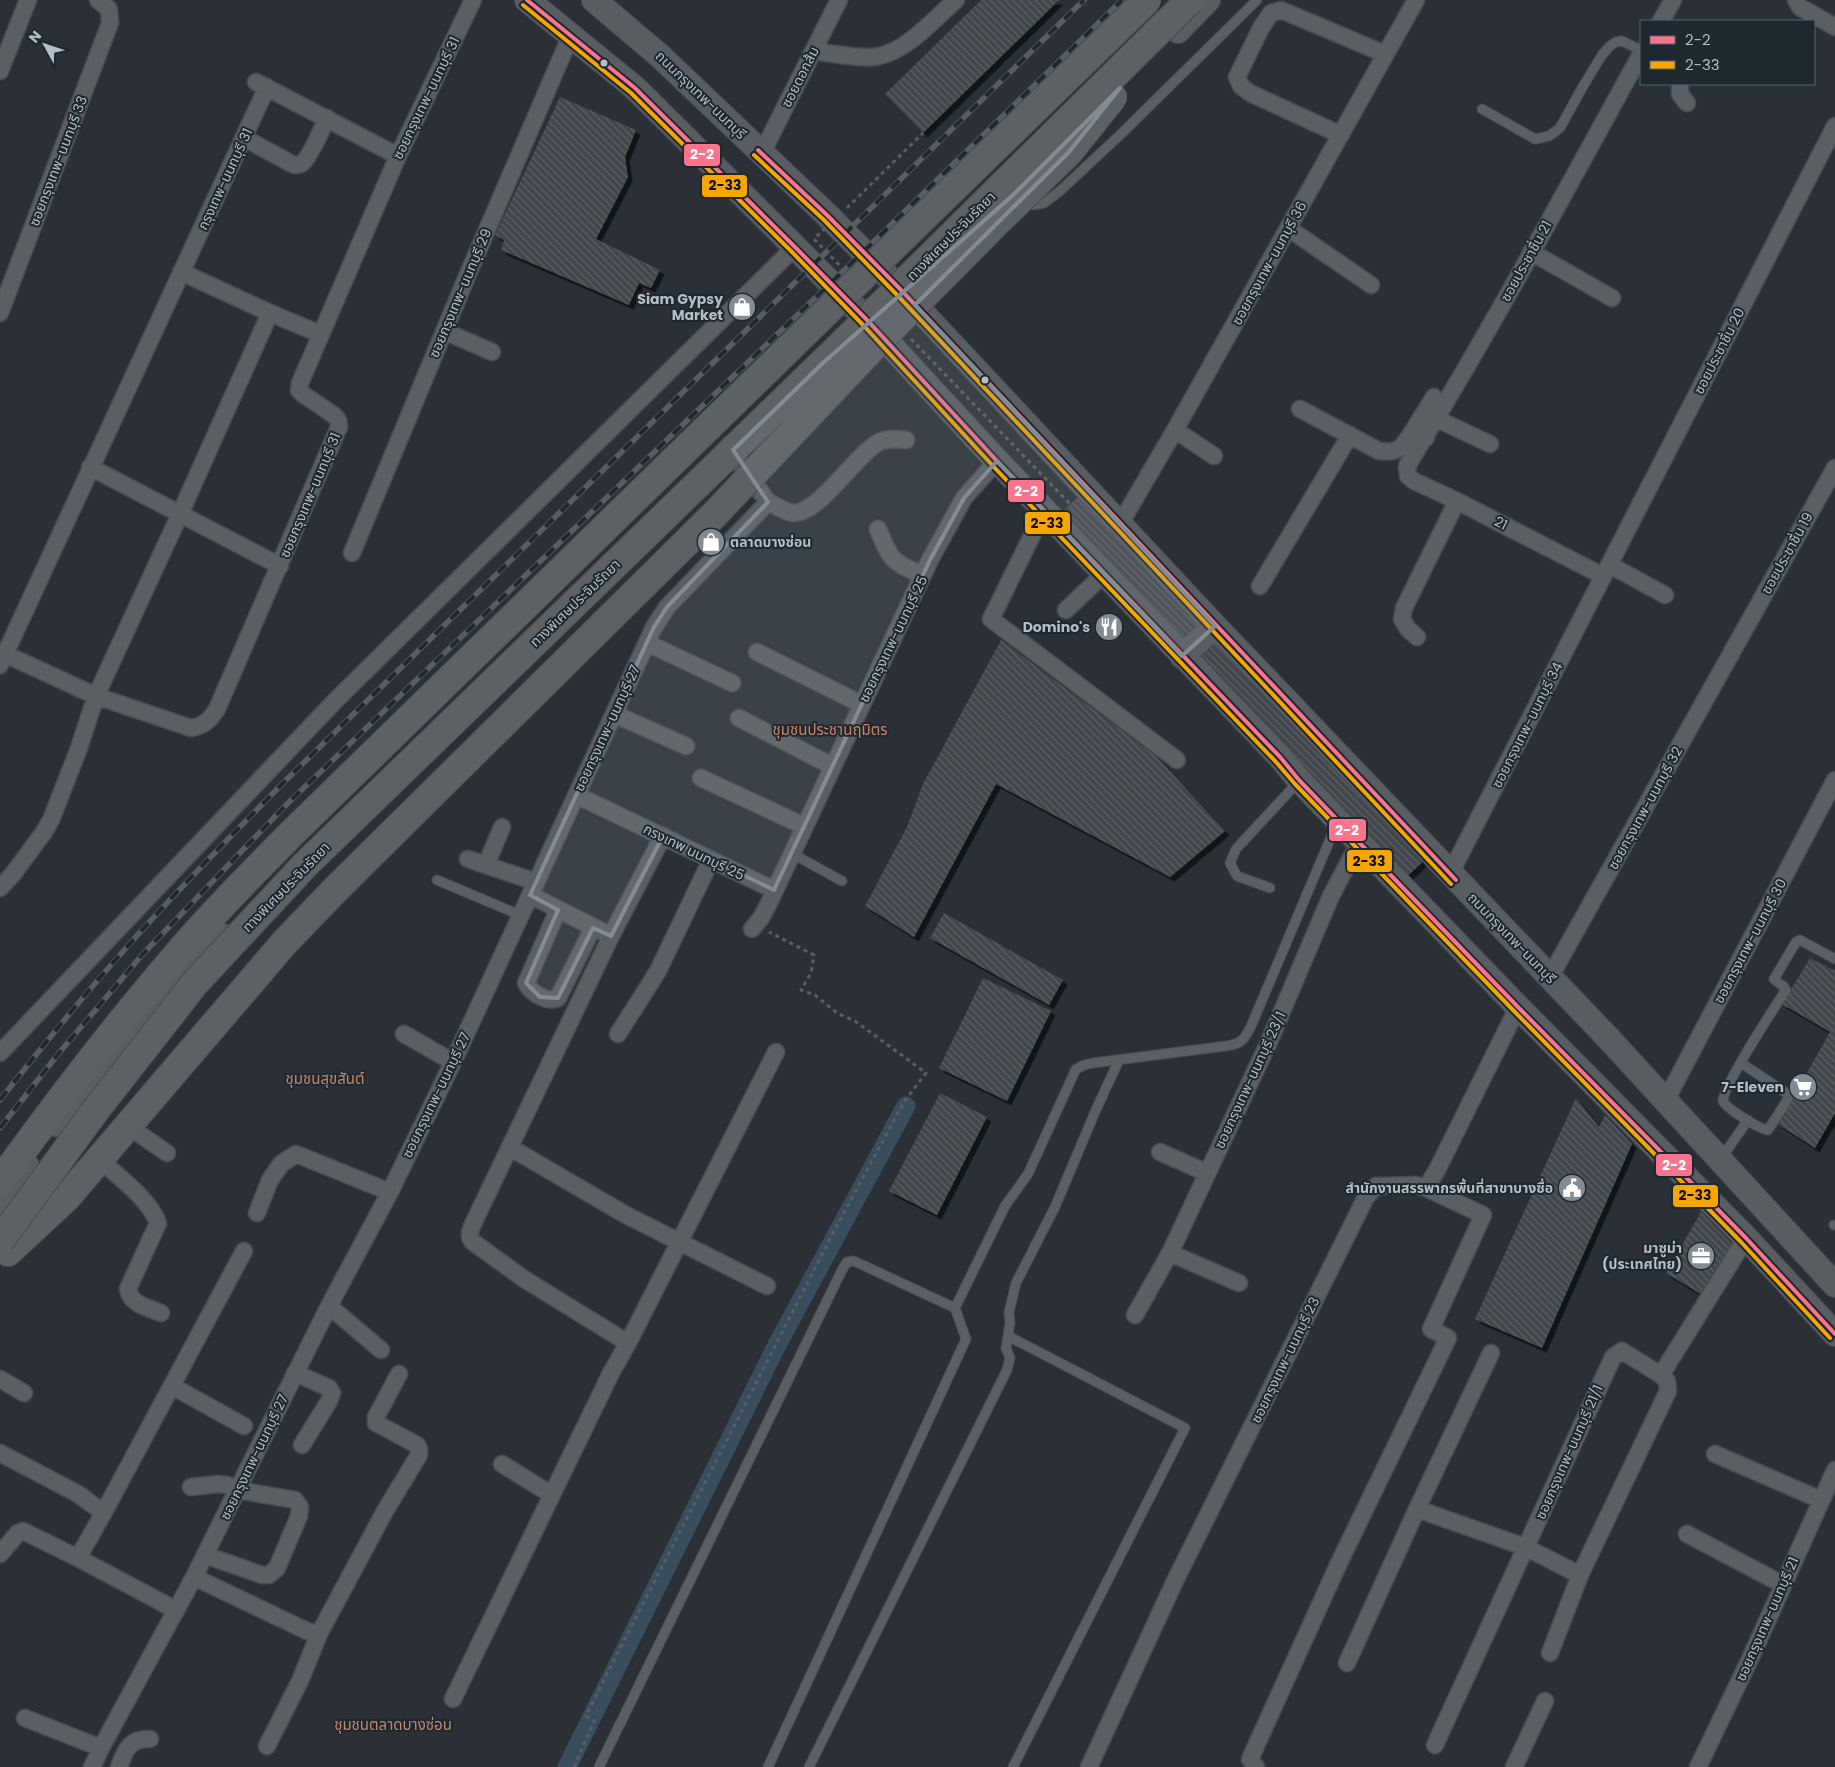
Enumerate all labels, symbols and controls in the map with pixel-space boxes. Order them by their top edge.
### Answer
north arrow [20,20,70,70]
legend [1640,20,1815,85]
text: N [24,26,46,47]
text: 2-2 [1685,29,1711,50]
street label: ซอยกรุงเทพ-นนทบุรี 31 [388,33,464,163]
street label: ซอยดอกส้ม [776,43,824,111]
street label: ถนนกรุงเทพ-นนทบุรี [651,46,751,144]
text: 2-33 [1685,54,1720,75]
unlabelled marker [599,58,609,68]
street label: ซอยกรุงเทพ-นนทบุรี 33 [24,93,92,229]
street label: กรุงเทพ-นนทบุรี 31 [193,125,257,233]
line badge: 2-2 [683,143,721,167]
text: 2-2 [690,144,714,164]
line badge: 2-33 [701,174,748,198]
text: 2-33 [708,175,742,195]
street label: ทางพิเศษประจิมรัถยา [902,187,1000,285]
street label: ซอยกรุงเทพ-นนทบุรี 36 [1227,197,1311,329]
street label: ซอยประชาชื่น 21 [1495,217,1557,305]
street label: ซอยกรุงเทพ-นนทบุรี 29 [424,225,496,361]
place label: Siam Gypsy Market [637,289,723,325]
shop icon: Siam Gypsy Market [727,292,757,322]
street label: ซอยประชาชื่น 20 [1689,304,1749,398]
unlabelled marker [980,375,990,385]
street label: ซอยกรุงเทพ-นนทบุรี 31 [275,429,345,561]
line badge: 2-2 [1007,479,1045,503]
text: 2-2 [1014,481,1038,501]
street label: ซอยประชาชื่น 19 [1756,508,1818,598]
line badge: 2-33 [1024,511,1071,535]
street label: 21 [1491,511,1511,535]
text: 2-33 [1030,513,1064,533]
shop icon: ตลาดบางซ่อน [696,527,726,557]
place label: ตลาดบางซ่อน [730,532,811,552]
street label: ทางพิเศษประจิมรัถยา [525,555,625,651]
street label: ซอยกรุงเทพ-นนทบุรี 25 [854,572,932,706]
restaurant icon: Domino's [1094,612,1124,642]
place label: Domino's [1023,617,1090,637]
street label: ซอยกรุงเทพ-นนทบุรี 34 [1487,658,1567,791]
street label: ซอยกรุงเทพ-นนทบุรี 27 [569,661,645,794]
district label: ชุมชนประชานฤมิตร [772,719,888,740]
street label: ซอยกรุงเทพ-นนทบุรี 32 [1603,743,1687,873]
line badge: 2-2 [1328,818,1367,842]
street label: กรงเทพ นนทบุรี 25 [640,819,748,885]
text: 2-2 [1335,820,1359,840]
street label: ทางพิเศษประจิมรัถยา [238,837,334,937]
line badge: 2-33 [1346,849,1393,873]
text: 2-33 [1352,851,1386,871]
street label: ซอยกรุงเทพ-นนทบุรี 30 [1709,875,1791,1007]
street label: ถนนกรุงเทพ-นนทบุรี [1463,888,1561,988]
street label: ซอยกรุงเทพ-นนทบุรี 23/1 [1209,1008,1291,1152]
street label: ซอยกรุงเทพ-นนทบุรี 27 [397,1029,475,1161]
district label: ชุมชนสุขสันต์ [285,1068,365,1089]
supermarket icon: 7-Eleven [1788,1072,1818,1102]
place label: 7-Eleven [1721,1077,1784,1097]
line badge: 2-2 [1655,1153,1693,1177]
text: 2-2 [1662,1155,1686,1175]
public building icon: สำนักงานสรรพากรพื้นที่สาขาบางซื่อ [1557,1173,1587,1203]
place label: สำนักงานสรรพากรพื้นที่สาขาบางซื่อ [1346,1178,1553,1198]
line badge: 2-33 [1672,1184,1719,1208]
text: 2-33 [1678,1185,1712,1205]
place label: มาซูม่า (ประเทศไทย) [1602,1238,1682,1274]
office icon: มาซูม่า (ประเทศไทย) [1686,1241,1716,1271]
street label: ซอยกรุงเทพ-นนทบุรี 23 [1246,1294,1324,1426]
street label: ซอยกรุงเทพ-นนทบุรี 21/1 [1530,1382,1608,1522]
street label: ซอยกรุงเทพ-นนทบุรี 27 [215,1391,293,1523]
street label: ซอยกรุงเทพ-นนทบุรี 21 [1731,1554,1803,1684]
district label: ชุมชนตลาดบางซ่อน [334,1714,452,1735]

